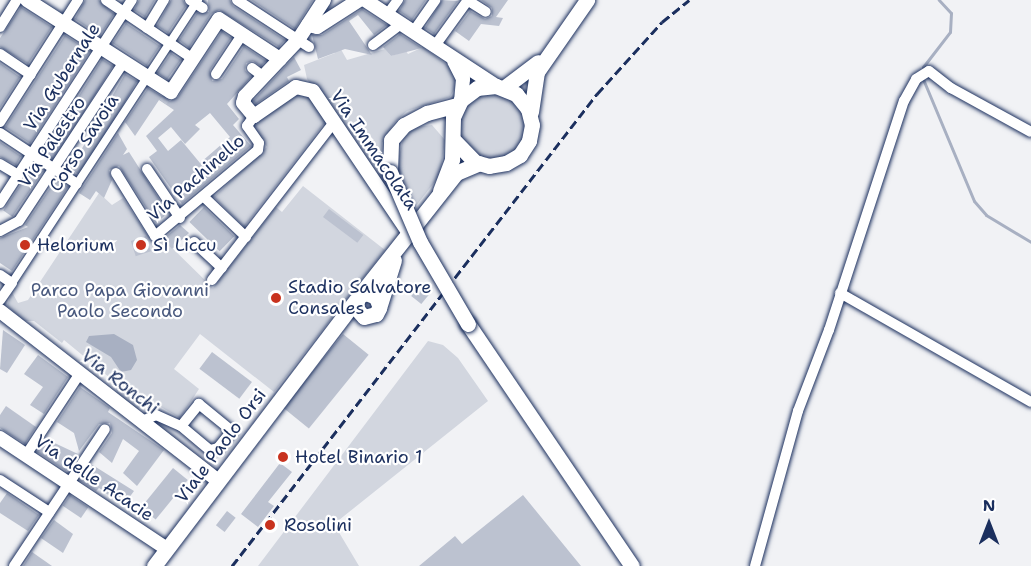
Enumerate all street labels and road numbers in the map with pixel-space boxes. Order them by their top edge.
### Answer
street label: Via Gubernale [19,19,105,135]
street label: Via Immacolata [326,86,422,214]
street label: Corso Savoia [45,90,123,196]
street label: Via Palestro [14,92,90,192]
street label: Via Pachinello [143,130,249,226]
street label: Via Ronchi [77,345,163,419]
street label: Viale Paolo Orsi [171,385,271,507]
street label: Via delle Acacie [30,430,158,526]

